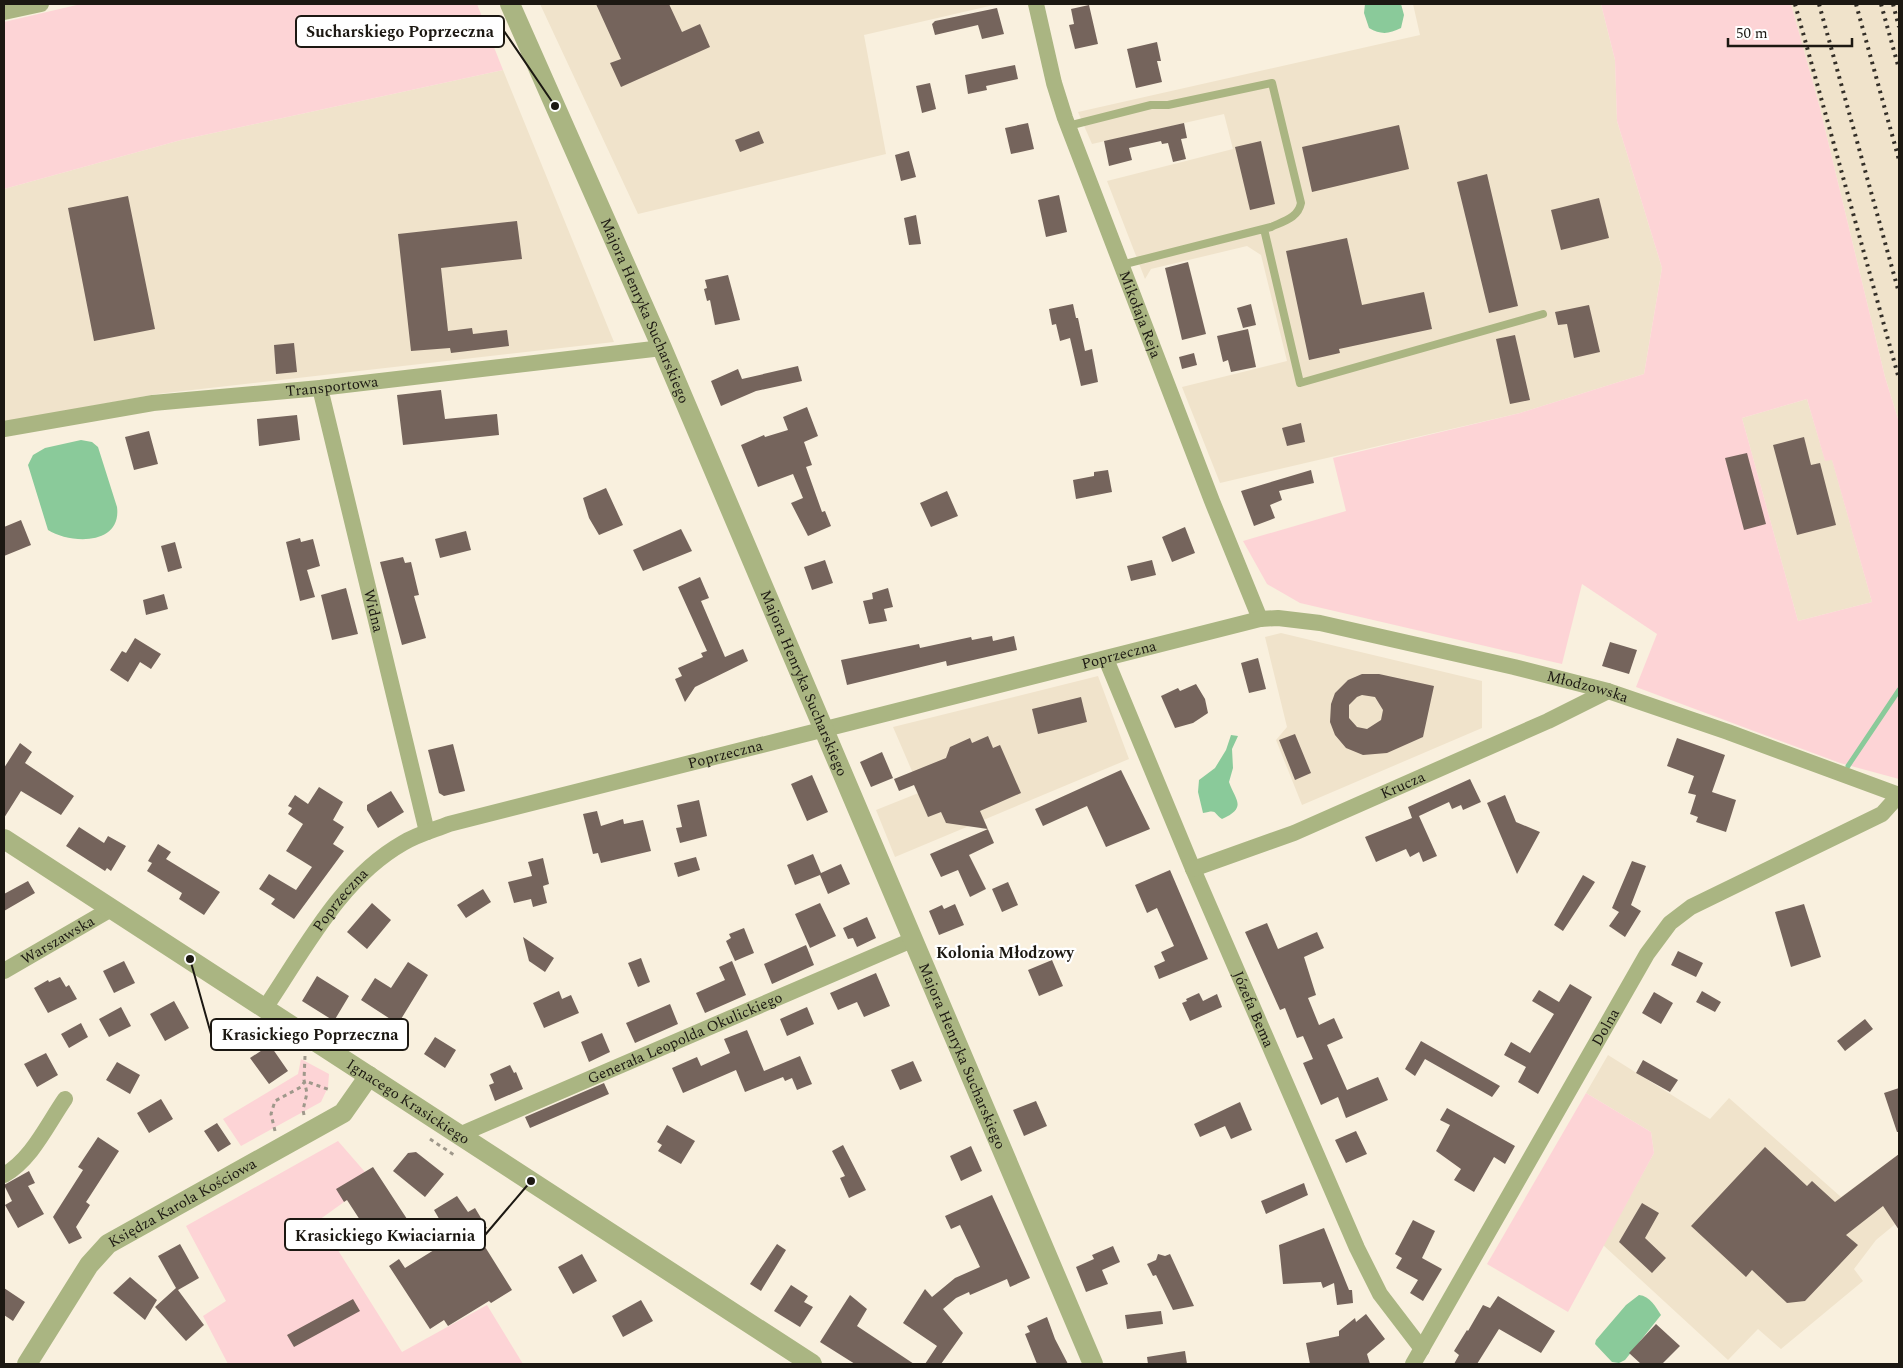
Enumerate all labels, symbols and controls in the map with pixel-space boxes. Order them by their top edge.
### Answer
scale bar [1728,15,1852,47]
callout: Sucharskiego Poprzeczna [296,16,504,47]
text: Sucharskiego Poprzeczna [306,20,495,44]
text: 50 m [1736,22,1768,45]
street label: Majora Henryka Sucharskiego [594,214,695,407]
street label: Mikołaja Reja [1113,267,1167,362]
street label: Transportowa [285,370,380,403]
street label: Majora Henryka Sucharskiego [754,586,853,780]
street label: Widna [357,587,390,635]
street label: Poprzeczna [1079,634,1160,676]
street label: Młodzowska [1544,665,1632,709]
street label: Poprzeczna [685,734,766,775]
street label: Krucza [1377,765,1430,806]
street label: Poprzeczna [307,863,374,937]
street label: Warszawska [17,910,100,971]
district label: Kolonia Młodzowy [936,941,1075,965]
street label: Majora Henryka Sucharskiego [912,959,1012,1153]
street label: Józefa Bema [1226,967,1280,1052]
street label: Generała Leopolda Okulickiego [584,986,786,1090]
street label: Dolna [1586,1004,1626,1050]
callout: Krasickiego Poprzeczna [211,1019,408,1050]
text: Krasickiego Poprzeczna [221,1023,399,1047]
street label: Ignacego Krasickiego [342,1053,474,1151]
street label: Księdza Karola Kościowa [104,1152,261,1254]
callout: Krasickiego Kwiaciarnia [285,1219,485,1250]
text: Krasickiego Kwiaciarnia [295,1224,476,1248]

